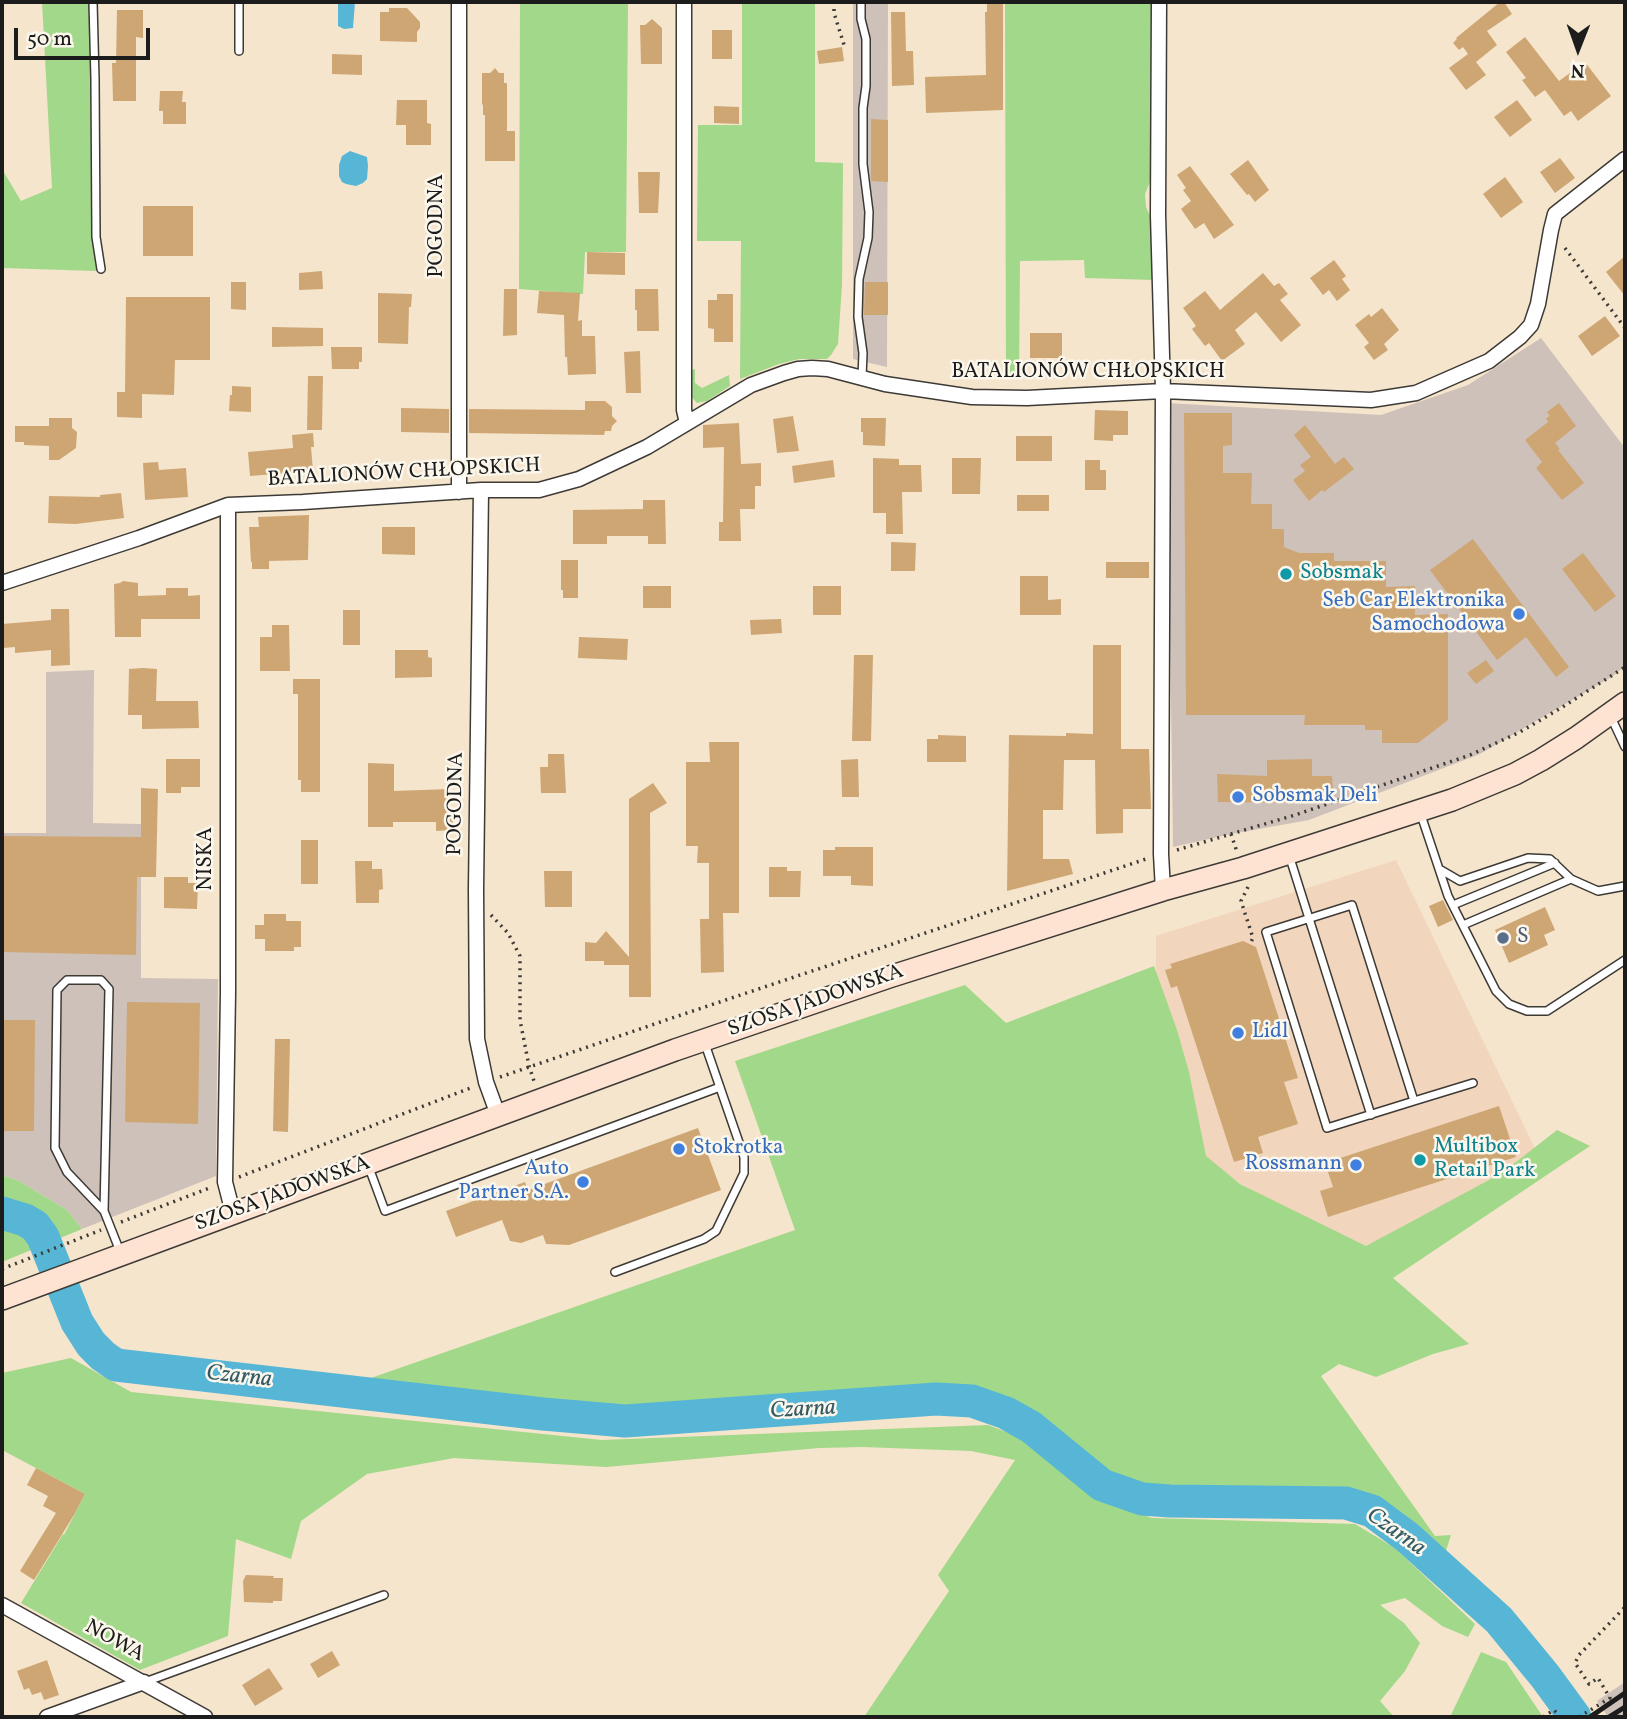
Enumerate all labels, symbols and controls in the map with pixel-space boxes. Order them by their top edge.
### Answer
scale bar [18,14,154,58]
north arrow [1543,14,1613,84]
text: 50 m [27,25,72,54]
text: N [1571,57,1585,83]
street label: POGODNA [425,174,451,278]
street label: BATALIONÓW CHŁOPSKICH [951,360,1225,386]
street label: BATALIONÓW CHŁOPSKICH [267,454,541,494]
place label: Sobsmak [1300,561,1384,587]
marker: Sobsmak [1278,566,1294,582]
place label: Seb Car Elektronika Samochodowa [1322,589,1505,639]
marker: Seb Car Elektronika Samochodowa [1511,606,1527,622]
street label: POGODNA [443,752,471,856]
place label: Sobsmak Deli [1252,784,1378,810]
marker: Sobsmak Deli [1230,789,1246,805]
street label: NISKA [194,827,220,891]
place label: S [1517,925,1529,951]
marker: S [1495,930,1511,946]
street label: SZOSA JADOWSKA [725,960,907,1044]
place label: Lidl [1252,1020,1288,1046]
marker: Lidl [1230,1025,1246,1041]
place label: Multibox Retail Park [1434,1135,1535,1185]
place label: Stokrotka [693,1136,783,1162]
marker: Stokrotka [671,1141,687,1157]
street label: SZOSA JADOWSKA [192,1152,374,1238]
place label: Rossmann [1245,1152,1342,1178]
marker: Multibox Retail Park [1412,1152,1428,1168]
place label: Auto Partner S.A. [458,1157,569,1207]
marker: Rossmann [1348,1157,1364,1173]
marker: Auto Partner S.A. [575,1174,591,1190]
water label: Czarna [205,1361,273,1395]
water label: Czarna [769,1395,837,1427]
water label: Czarna [1360,1503,1430,1563]
street label: NOWA [80,1615,148,1669]

